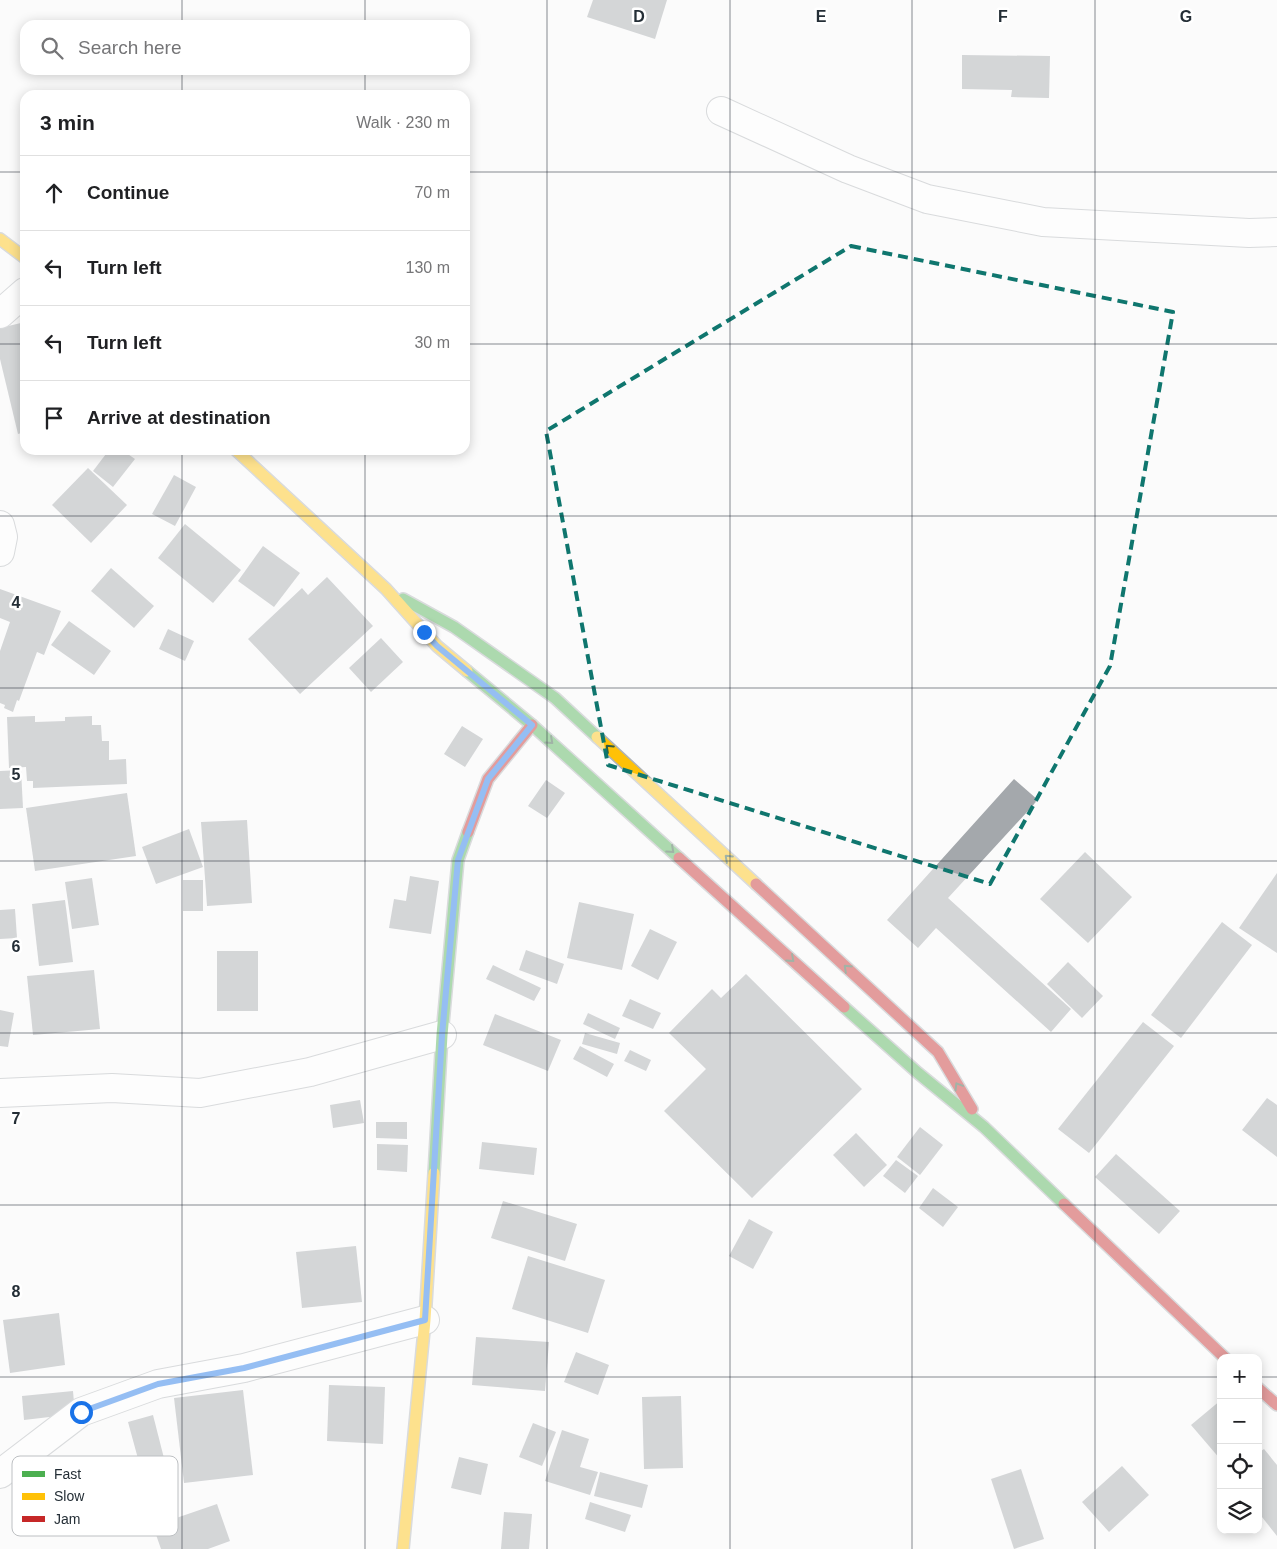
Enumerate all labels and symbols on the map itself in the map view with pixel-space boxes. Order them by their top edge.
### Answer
text: D [633,8,645,25]
text: E [816,8,827,25]
text: F [998,8,1008,25]
text: G [1180,8,1192,25]
text: 4 [12,594,21,611]
route end [413,621,436,644]
one-way arrow [544,735,553,744]
one-way arrow [605,745,614,754]
text: 5 [12,766,21,783]
one-way arrow [665,844,674,853]
one-way arrow [725,855,734,864]
text: 6 [12,938,21,955]
one-way arrow [786,953,795,962]
one-way arrow [844,965,853,974]
one-way arrow [955,1082,965,1091]
text: 7 [12,1110,21,1127]
text: 8 [12,1283,21,1300]
route start [70,1401,93,1424]
legend [12,1456,178,1536]
text: Fast [54,1466,81,1482]
text: Slow [54,1488,85,1504]
text: Jam [54,1511,80,1527]

